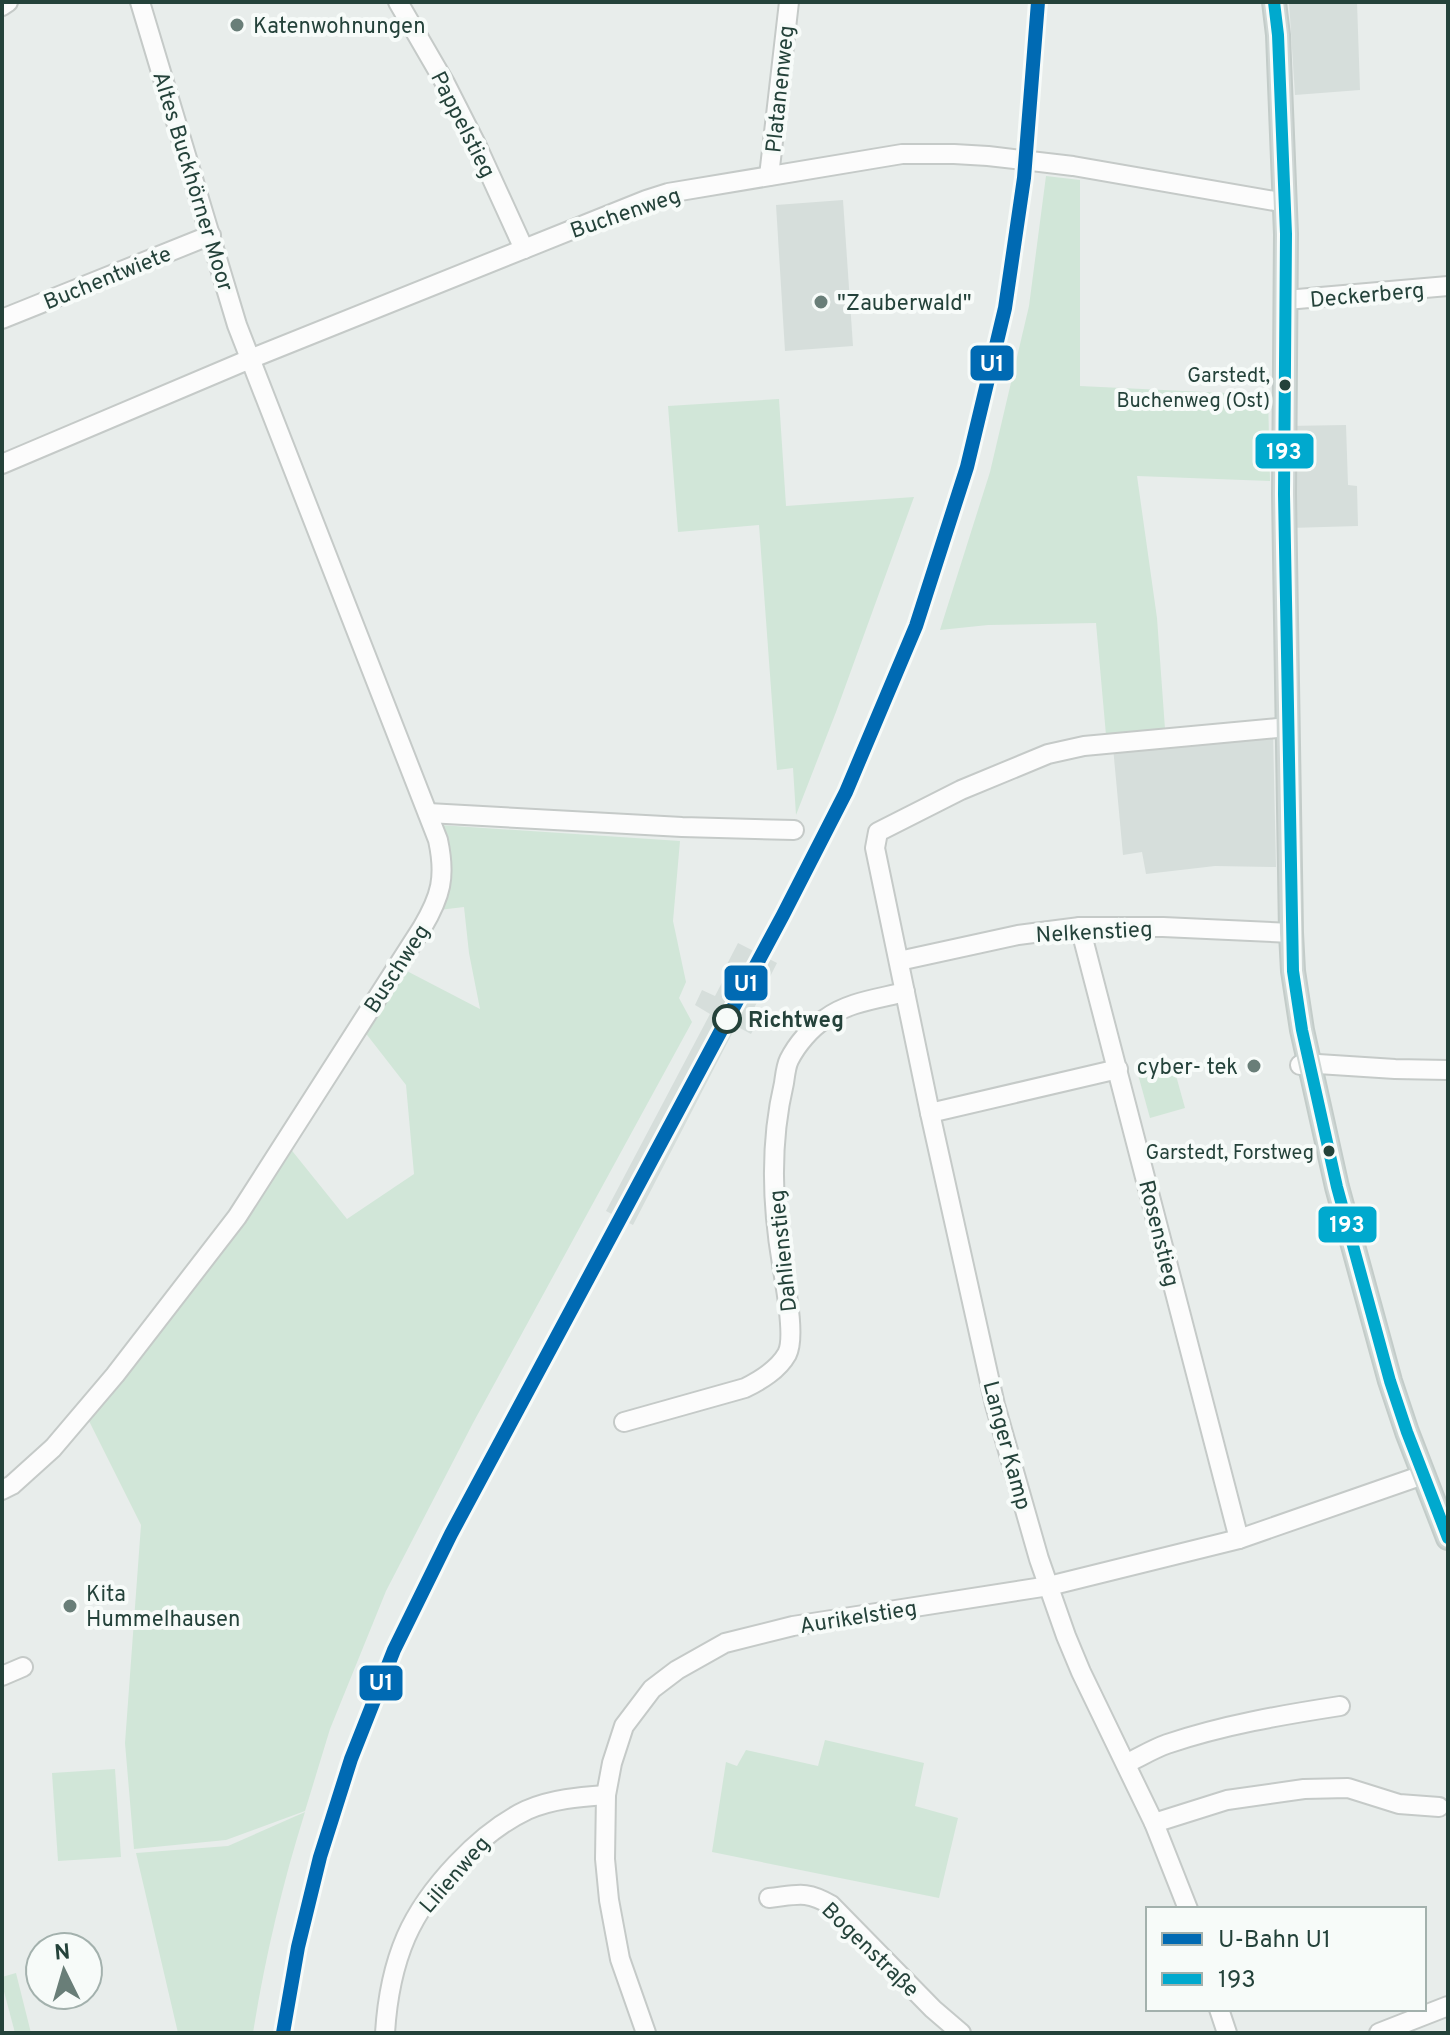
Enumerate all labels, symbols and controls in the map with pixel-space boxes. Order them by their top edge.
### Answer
place label: Katenwohnungen [253,14,426,41]
marker: Katenwohnungen [228,16,246,34]
street label: Platanenweg [761,24,802,154]
street label: Pappelstieg [423,67,500,183]
street label: Altes Buckhörner Moor [145,68,238,295]
street label: Buchenweg [567,183,684,246]
street label: Buchentwiete [40,241,176,317]
street label: Deckerberg [1309,278,1426,315]
place label: "Zauberwald" [837,291,972,318]
marker: "Zauberwald" [812,293,830,311]
line badge: U1 [969,344,1015,382]
text: U1 [980,352,1004,379]
place label: Garstedt, Buchenweg (Ost) [1116,364,1270,415]
marker: Garstedt, Buchenweg (Ost) [1277,377,1293,393]
line badge: 193 [1254,432,1315,470]
text: 193 [1266,440,1302,467]
street label: Nelkenstieg [1035,917,1153,950]
street label: Buschweg [359,920,437,1019]
line badge: U1 [723,964,769,1002]
text: U1 [734,972,758,999]
marker: Richtweg [713,1005,741,1033]
place label: Richtweg [748,1008,844,1035]
place label: cyber- tek [1137,1055,1238,1082]
marker: cyber- tek [1245,1057,1263,1075]
place label: Garstedt, Forstweg [1145,1141,1314,1167]
marker: Garstedt, Forstweg [1321,1143,1337,1159]
street label: Rosenstieg [1131,1178,1184,1290]
street label: Dahlienstieg [765,1188,804,1313]
line badge: 193 [1317,1205,1378,1244]
text: 193 [1329,1213,1365,1240]
street label: Langer Kamp [975,1378,1036,1513]
place label: Kita Hummelhausen [86,1582,240,1634]
street label: Aurikelstieg [798,1596,919,1641]
marker: Kita Hummelhausen [61,1597,79,1615]
line badge: U1 [358,1664,404,1702]
text: U1 [369,1671,393,1698]
street label: Lilienweg [415,1831,497,1920]
street label: Bogenstraße [815,1898,924,2004]
legend [1146,1907,1426,2011]
text: U-Bahn U1 [1218,1926,1331,1956]
north arrow [24,1931,104,2011]
text: N [53,1939,72,1968]
text: 193 [1218,1966,1256,1996]

